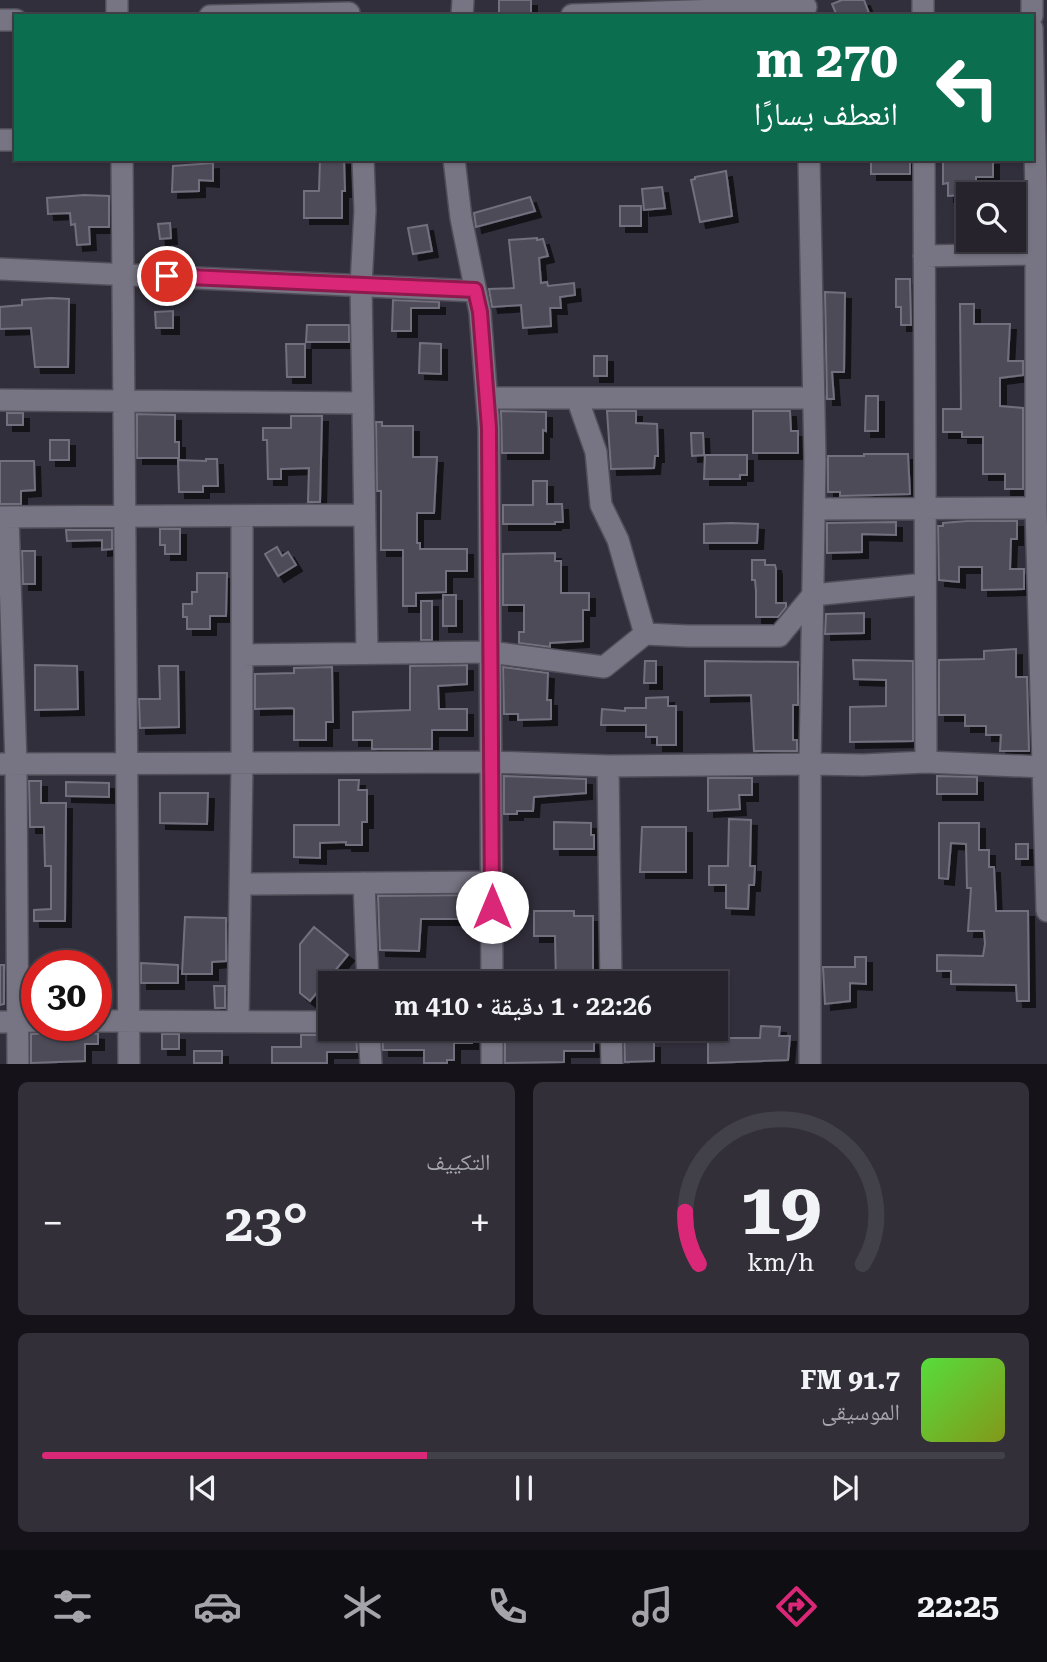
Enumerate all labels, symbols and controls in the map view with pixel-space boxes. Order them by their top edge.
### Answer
text: 270 m [756,32,898,89]
icon: left [922,42,1013,133]
text: انعطف يسارًا [754,95,898,133]
map controls [956,182,1026,252]
button: search [956,182,1026,252]
pin [137,246,197,306]
icon: arrive [148,257,186,295]
position arrow [455,870,529,944]
speed limit sign: 30 [21,950,112,1041]
text: 22:26 · 1 دقيقة · 410 m [394,991,652,1021]
text: التكييف [426,1149,491,1176]
text: 19 [740,1168,822,1253]
text: 23° [224,1193,308,1254]
text: − [42,1201,63,1245]
text: + [469,1201,491,1245]
text: km/h [747,1248,814,1277]
text: 91.7 FM [800,1365,900,1395]
text: الموسيقى [821,1399,900,1426]
icon: previous [184,1469,222,1507]
icon: pause [505,1469,543,1507]
icon: next [826,1469,864,1507]
icon: filters [48,1582,97,1631]
icon: car [193,1582,242,1631]
icon: climate [338,1582,387,1631]
icon: phone [483,1582,532,1631]
icon: music [628,1582,677,1631]
icon: directions [772,1582,821,1631]
text: 22:25 [917,1587,999,1625]

